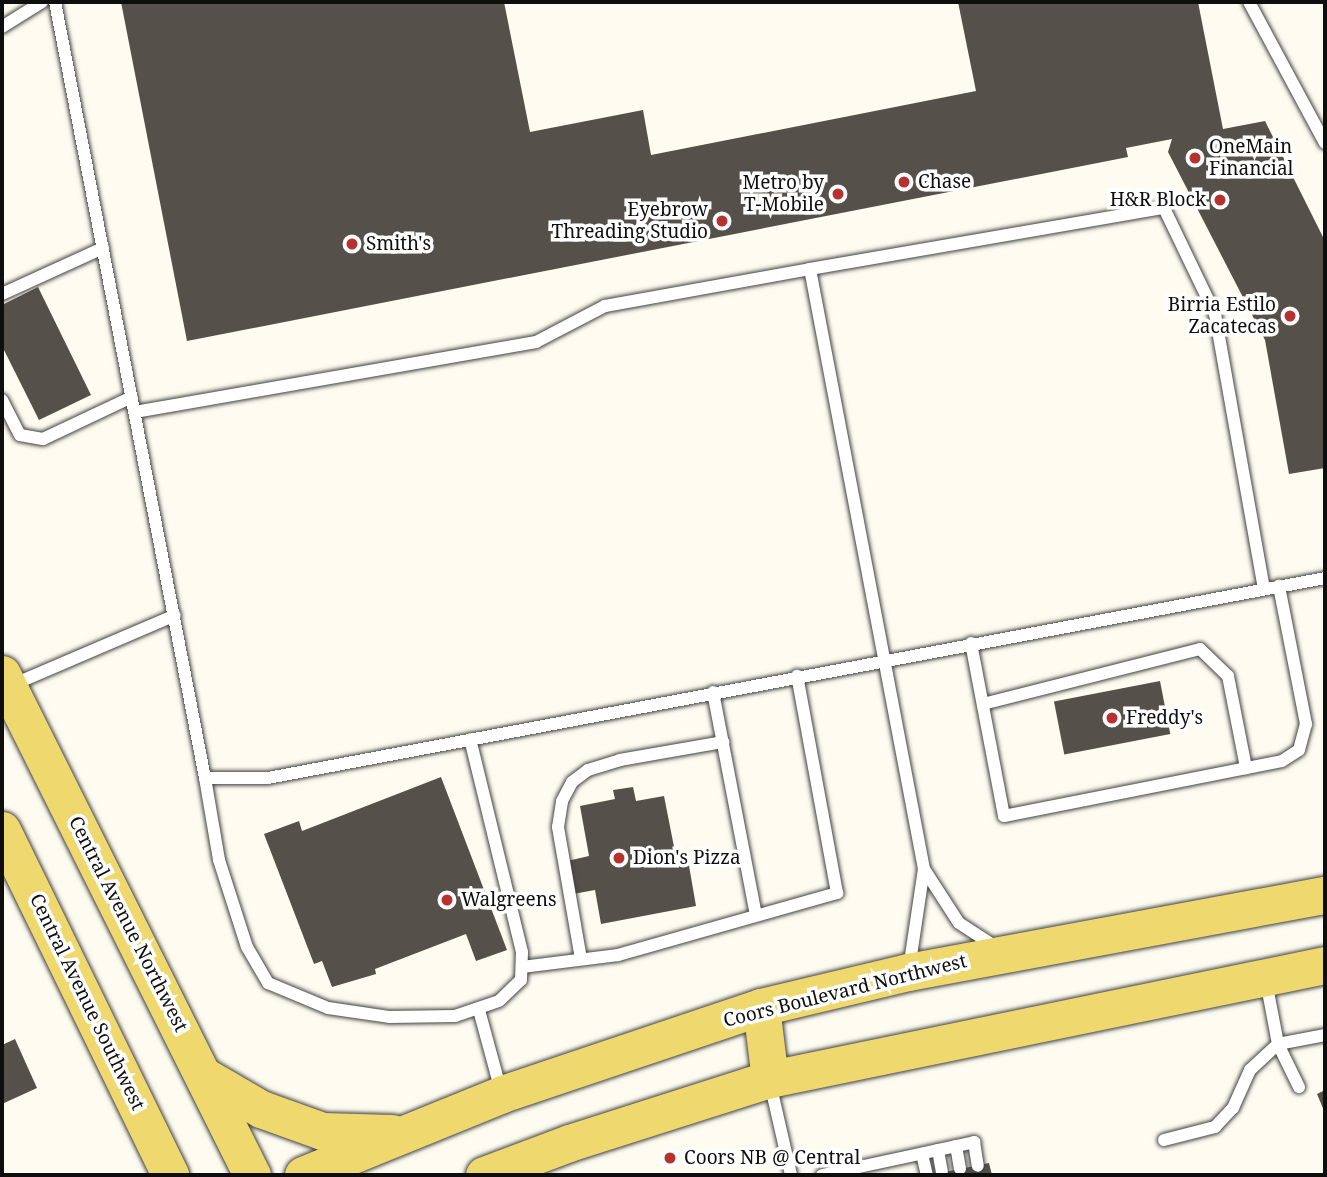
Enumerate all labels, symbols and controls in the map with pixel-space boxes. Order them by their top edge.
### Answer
place label: OneMain Financial [1209,136,1294,180]
marker: OneMain Financial [1187,150,1203,166]
place label: Chase [918,171,971,193]
place label: Metro by T-Mobile [742,172,824,216]
marker: Chase [896,174,912,190]
marker: Metro by T-Mobile [830,186,846,202]
place label: H&R Block [1110,189,1206,211]
marker: H&R Block [1212,192,1228,208]
place label: Eyebrow Threading Studio [552,199,708,243]
marker: Eyebrow Threading Studio [714,213,730,229]
place label: Smith's [366,233,431,255]
marker: Smith's [344,236,360,252]
place label: Birria Estilo Zacatecas [1168,294,1276,338]
marker: Birria Estilo Zacatecas [1282,308,1298,324]
place label: Freddy's [1126,707,1203,729]
marker: Freddy's [1104,710,1120,726]
street label: Central Avenue Northwest [64,812,192,1036]
place label: Dion's Pizza [633,847,741,869]
marker: Dion's Pizza [611,850,627,866]
place label: Walgreens [461,889,556,911]
street label: Central Avenue Southwest [25,890,149,1114]
marker: Walgreens [439,892,455,908]
street label: Coors Boulevard Northwest [721,950,969,1032]
place label: Coors NB @ Central [684,1147,860,1169]
marker: Coors NB @ Central [662,1150,678,1166]

